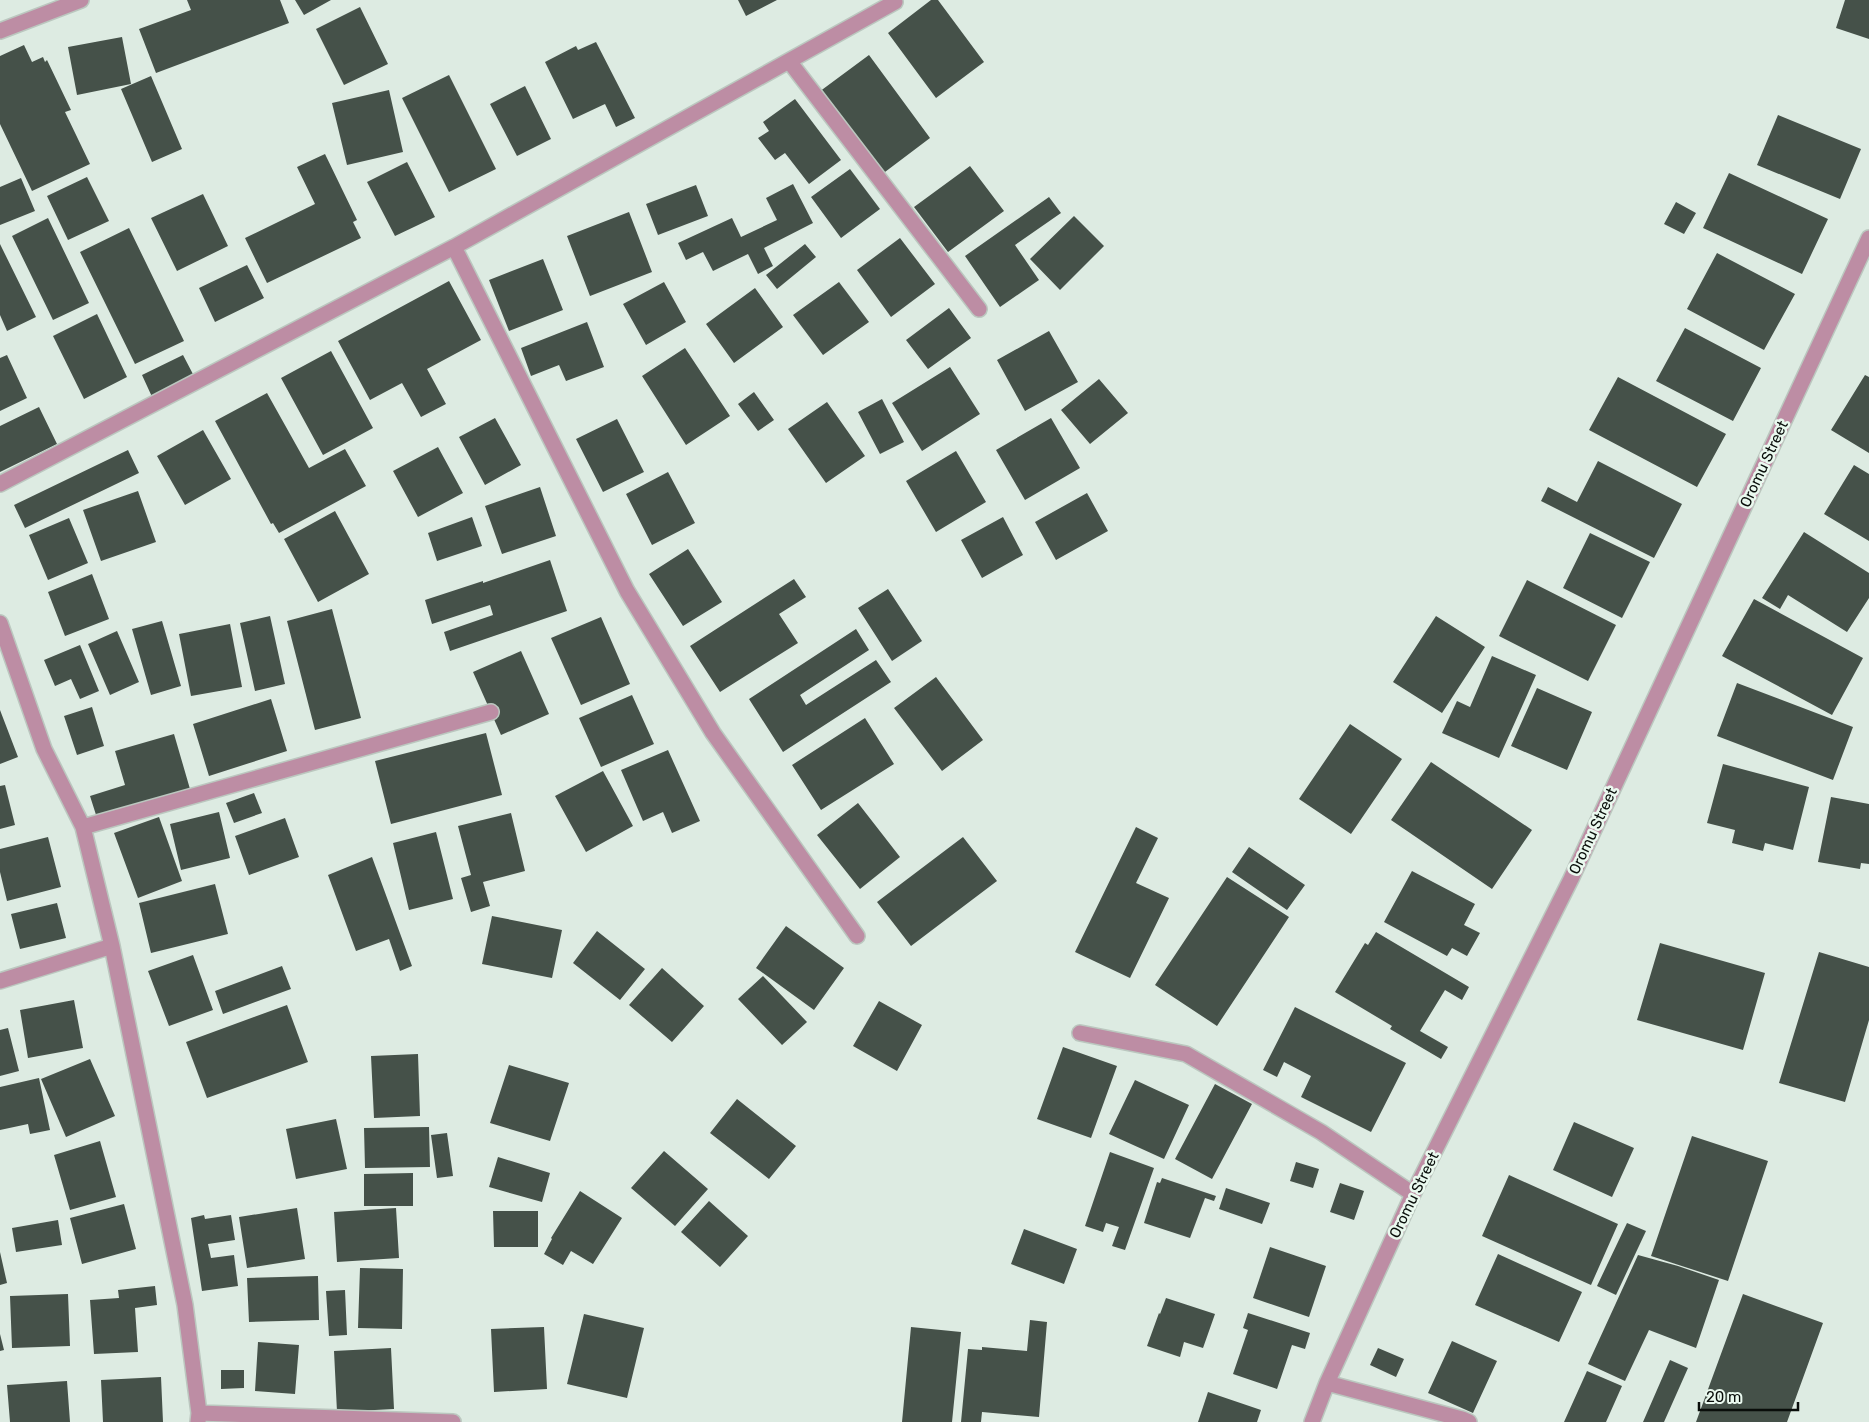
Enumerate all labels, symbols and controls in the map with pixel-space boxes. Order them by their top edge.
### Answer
street label: Oromu Street [1736,418,1792,510]
street label: Oromu Street [1565,785,1621,877]
street label: Oromu Street [1385,1149,1443,1241]
scale bar [1699,1380,1798,1412]
text: 20 m [1706,1388,1741,1406]

